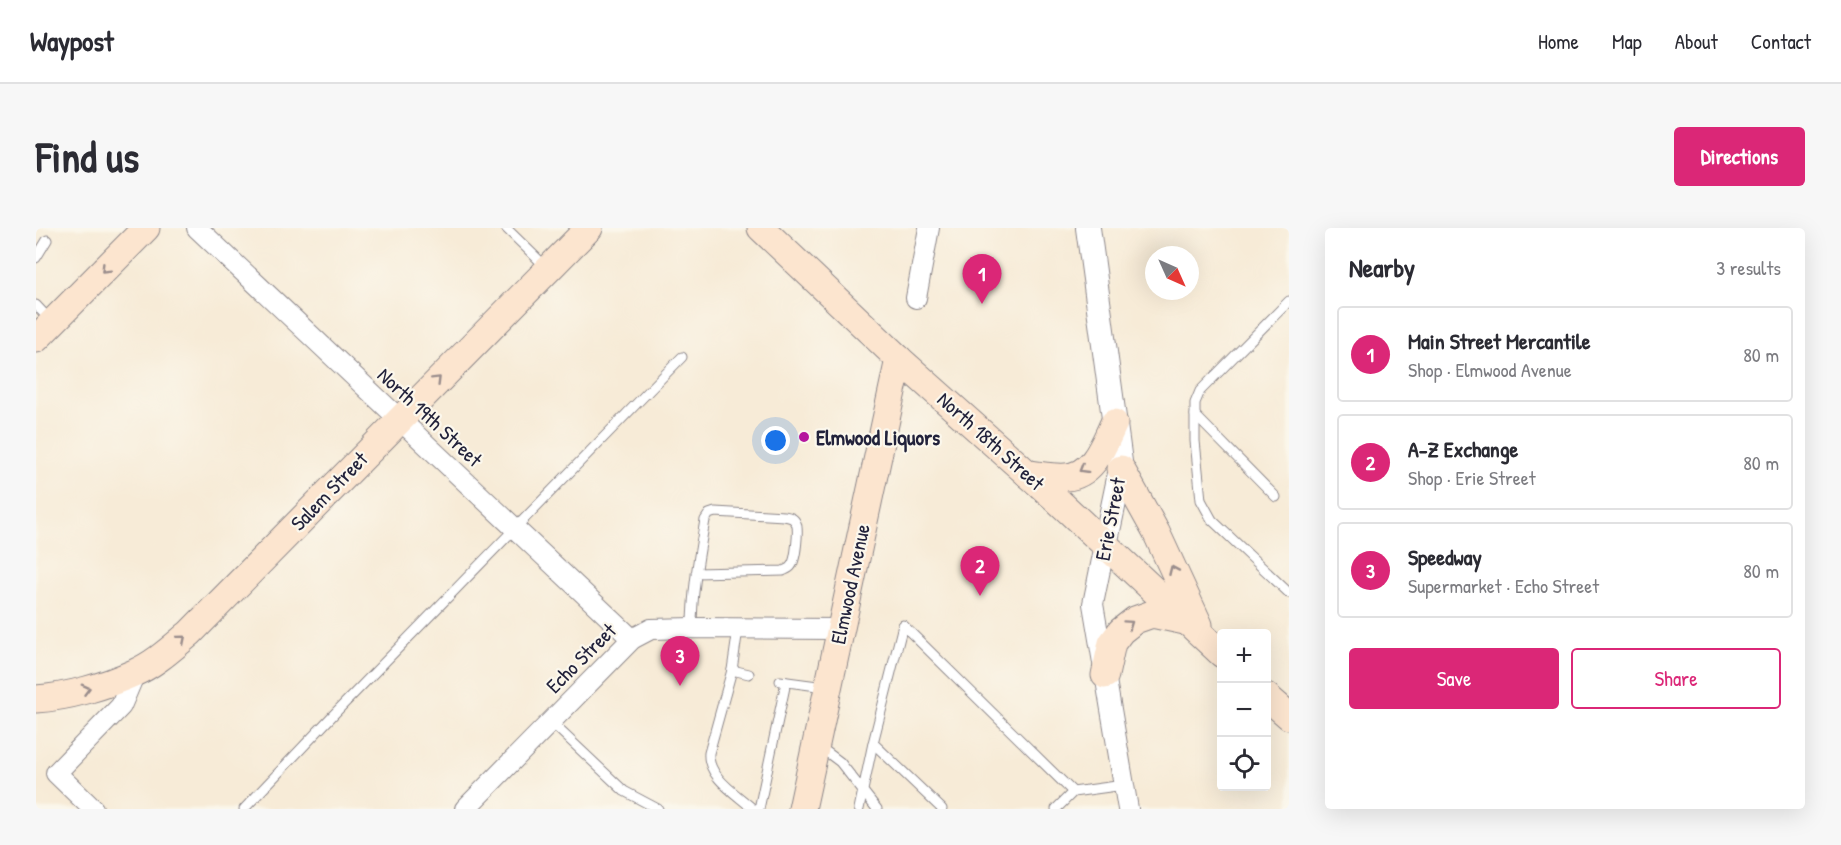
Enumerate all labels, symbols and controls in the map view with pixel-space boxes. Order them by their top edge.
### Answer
text: Waypost [30,22,114,60]
text: Home [1538,27,1579,56]
text: Map [1612,27,1642,56]
text: About [1675,27,1718,56]
text: Contact [1751,27,1811,56]
button: Directions [1674,127,1805,186]
text: Find us [36,128,139,185]
north arrow [1145,246,1199,300]
text: Nearby [1349,250,1415,285]
pin: 1 [962,254,1002,304]
text: 3 results [1716,254,1781,281]
one-way arrow [102,262,113,273]
text: Main Street Mercantile [1408,326,1590,356]
text: 1 [1367,341,1374,368]
text: 80 m [1743,341,1779,368]
text: Shop · Elmwood Avenue [1408,356,1572,383]
street label: North 19th Street [371,361,489,474]
one-way arrow [430,377,441,388]
street label: North 18th Street [931,385,1051,497]
place label: Elmwood Liquors [816,423,940,453]
your location [761,426,790,455]
marker: Elmwood Liquors [797,430,811,444]
text: A-Z Exchange [1408,434,1518,464]
street label: Salem Street [284,444,375,537]
text: 2 [1366,449,1375,476]
text: 80 m [1743,449,1779,476]
one-way arrow [1079,462,1089,473]
text: Shop · Erie Street [1408,464,1536,491]
street label: Erie Street [1088,474,1132,563]
street label: Elmwood Avenue [823,521,877,647]
text: Speedway [1408,542,1482,572]
pin: 2 [960,546,1000,596]
text: 3 [1366,557,1375,584]
text: 80 m [1743,557,1779,584]
one-way arrow [1168,566,1180,577]
text: Supermarket · Echo Street [1408,572,1599,599]
street label: Echo Street [539,616,623,700]
one-way arrow [1123,620,1134,631]
map controls [1217,629,1271,791]
button: + [1217,629,1271,683]
one-way arrow [176,635,187,646]
pin: 3 [660,636,700,686]
button: Save [1349,648,1559,709]
button: Share [1571,648,1781,709]
one-way arrow [81,683,91,696]
button: − [1217,683,1271,737]
button: locate [1217,737,1271,791]

